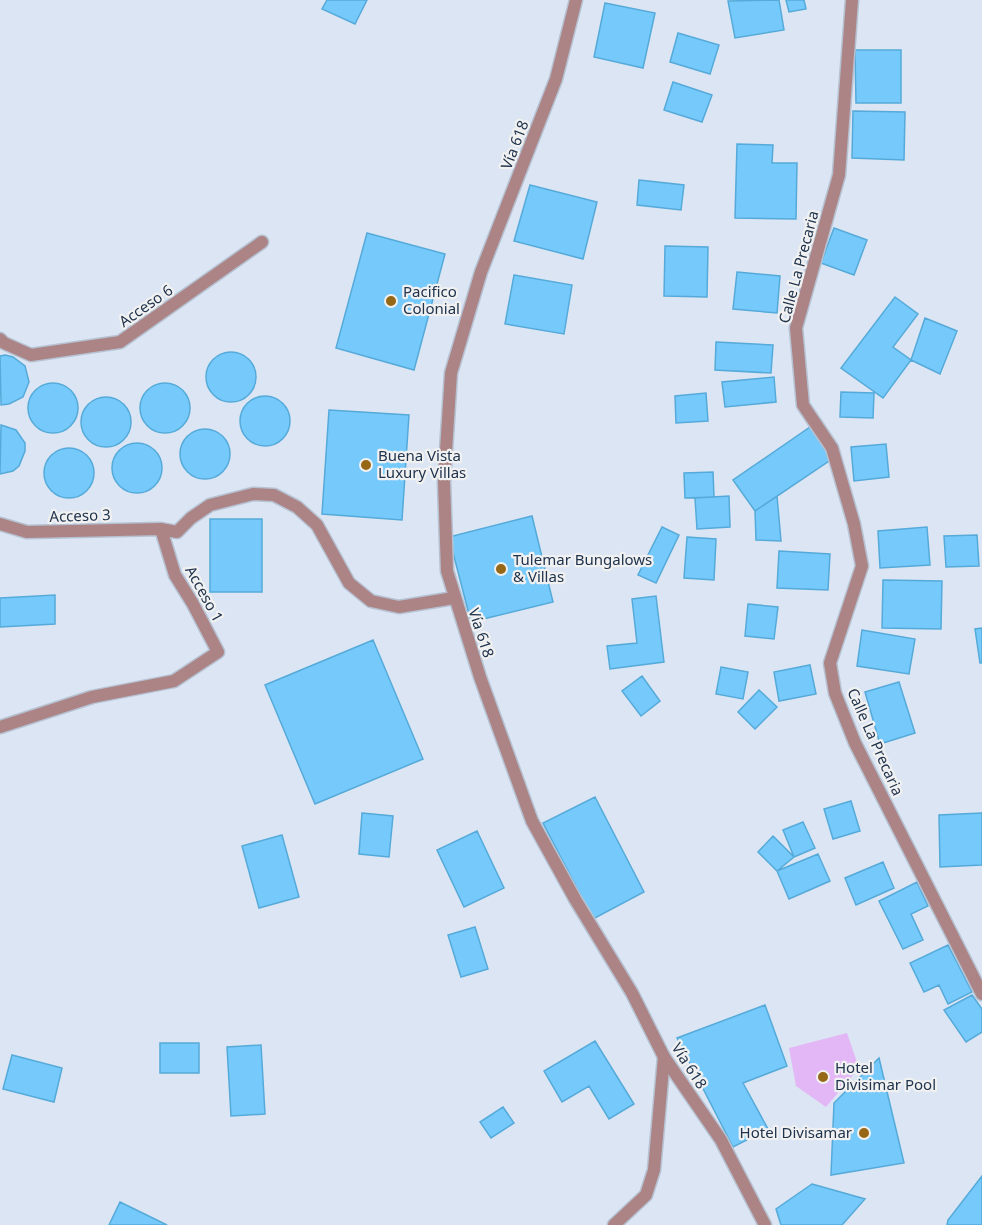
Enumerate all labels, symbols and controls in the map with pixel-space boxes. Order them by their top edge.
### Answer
street label: Vía 618 [496,117,533,172]
street label: Calle La Precaria [773,208,823,325]
street label: Acceso 6 [115,279,176,331]
place label: Pacifico Colonial [403,281,460,318]
marker: Pacifico Colonial [384,294,398,308]
place label: Buena Vista Luxury Villas [378,445,466,482]
marker: Buena Vista Luxury Villas [359,458,373,472]
street label: Acceso 3 [49,504,111,526]
place label: Tulemar Bungalows & Villas [513,549,652,586]
street label: Acceso 1 [181,562,228,625]
marker: Tulemar Bungalows & Villas [494,562,508,576]
street label: Vía 618 [465,605,499,660]
street label: Calle La Precaria [843,685,909,799]
street label: Vía 618 [668,1039,712,1092]
place label: Hotel Divisimar Pool [835,1057,936,1094]
marker: Hotel Divisimar Pool [816,1070,830,1084]
place label: Hotel Divisamar [740,1122,852,1142]
marker: Hotel Divisamar [857,1126,871,1140]

